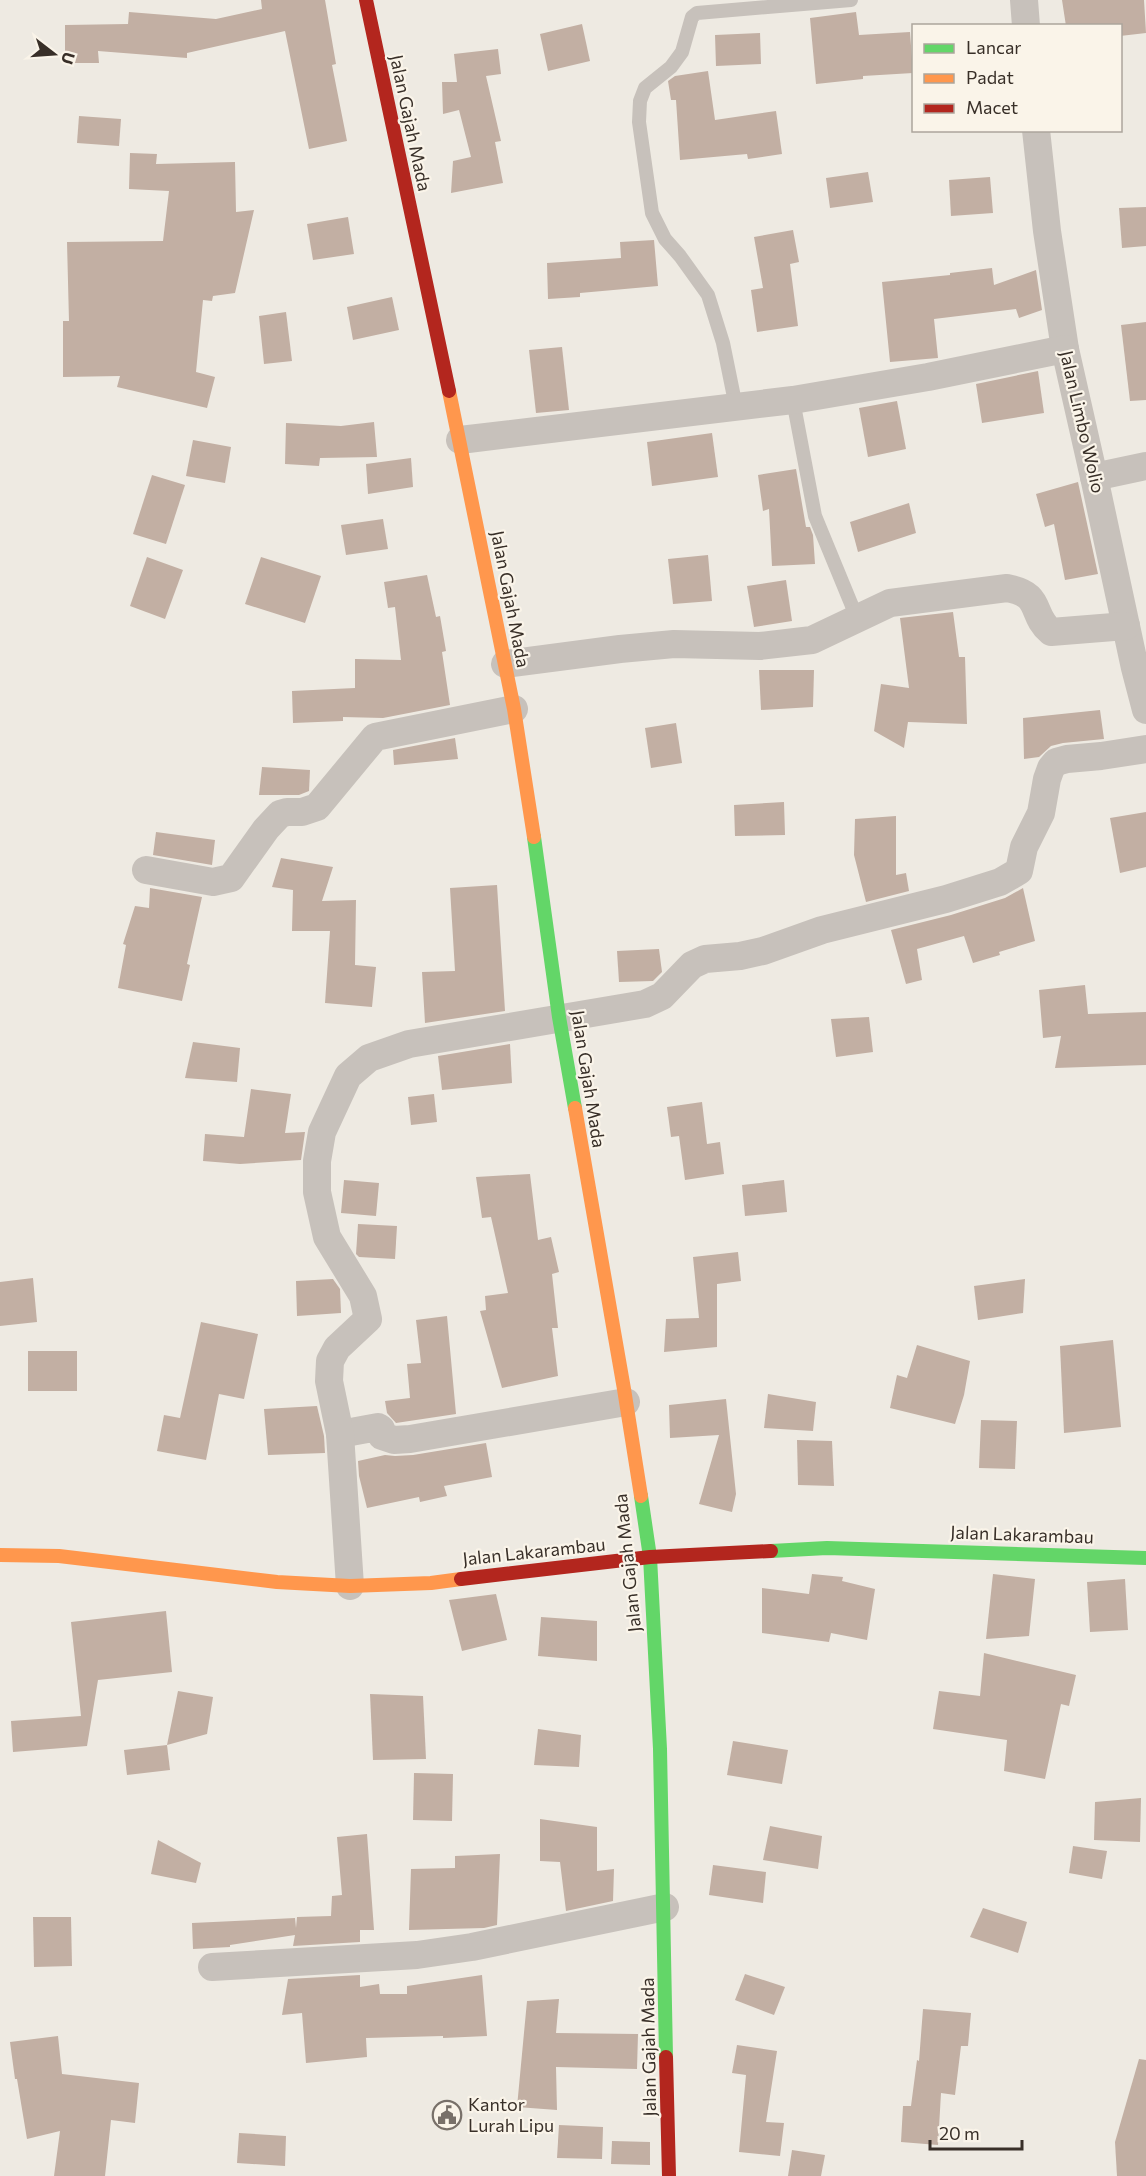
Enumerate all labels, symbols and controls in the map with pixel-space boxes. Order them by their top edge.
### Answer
north arrow [24,24,84,84]
legend [912,24,1122,132]
text: Lancar [966,36,1022,58]
text: U [58,50,80,67]
street label: Jalan Gajah Mada [386,52,436,193]
text: Padat [966,66,1014,88]
text: Macet [966,96,1018,118]
street label: Jalan Limbo Wolio [1056,348,1110,495]
street label: Jalan Gajah Mada [487,528,535,669]
street label: Jalan Gajah Mada [567,1008,611,1149]
street label: Jalan Gajah Mada [609,1493,645,1633]
street label: Jalan Lakarambau [950,1521,1094,1547]
street label: Jalan Lakarambau [461,1533,606,1569]
street label: Jalan Gajah Mada [636,1977,660,2117]
place label: Kantor Lurah Lipu [468,2093,554,2136]
public building icon: Kantor Lurah Lipu [431,2099,463,2131]
scale bar [930,2113,1022,2151]
text: 20 m [939,2122,980,2144]

